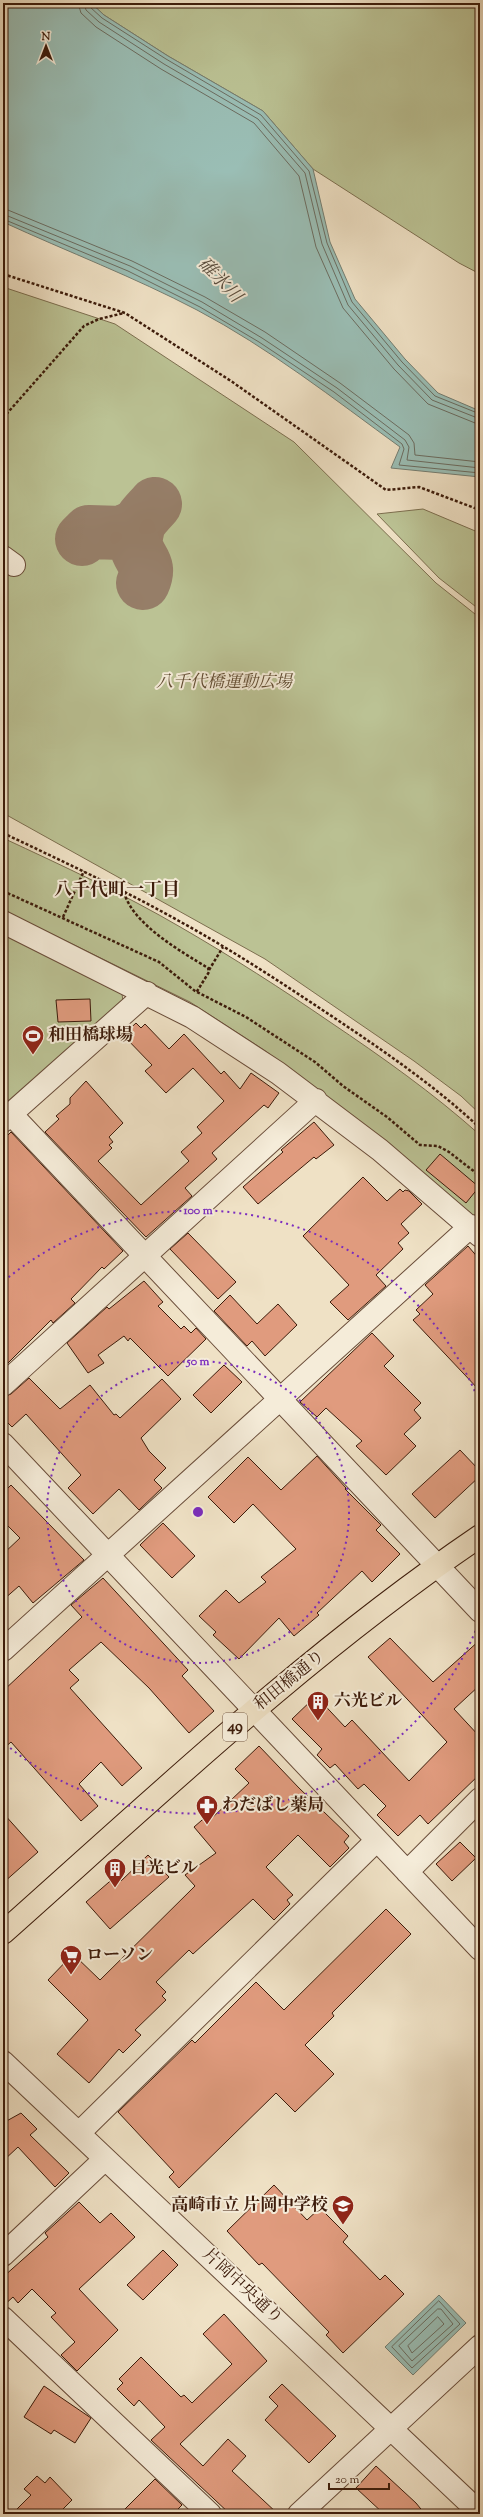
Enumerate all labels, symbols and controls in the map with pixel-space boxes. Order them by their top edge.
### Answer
north arrow [26,26,66,66]
text: N [41,29,51,45]
water label: 碓氷川 [191,253,248,311]
park label: 八千代橋運動広場 [156,671,294,695]
district label: 八千代町一丁目 [54,878,180,904]
sports icon: 和田橋球場 [20,1023,46,1056]
place label: 和田橋球場 [48,1024,133,1048]
text: 100 m [182,1202,213,1220]
text: 50 m [186,1353,210,1371]
centre of rings [191,1505,205,1519]
street label: 和田橋通り [249,1645,331,1717]
building icon: 六光ビル [305,1689,331,1722]
place label: 六光ビル [334,1690,402,1714]
road number: 49 [223,1713,247,1741]
pharmacy icon: わだばし薬局 [194,1793,220,1826]
place label: わだばし薬局 [222,1794,324,1818]
building icon: 日光ビル [102,1856,128,1889]
place label: 日光ビル [130,1857,198,1881]
supermarket icon: ローソン [58,1943,84,1976]
place label: ローソン [86,1944,153,1968]
school or university icon: 高崎市立 片岡中学校 [330,2193,356,2226]
place label: 高崎市立 片岡中学校 [171,2194,328,2218]
street label: 片岡中央通り [197,2243,287,2331]
scale bar [329,2465,389,2491]
text: 20 m [335,2471,360,2489]

